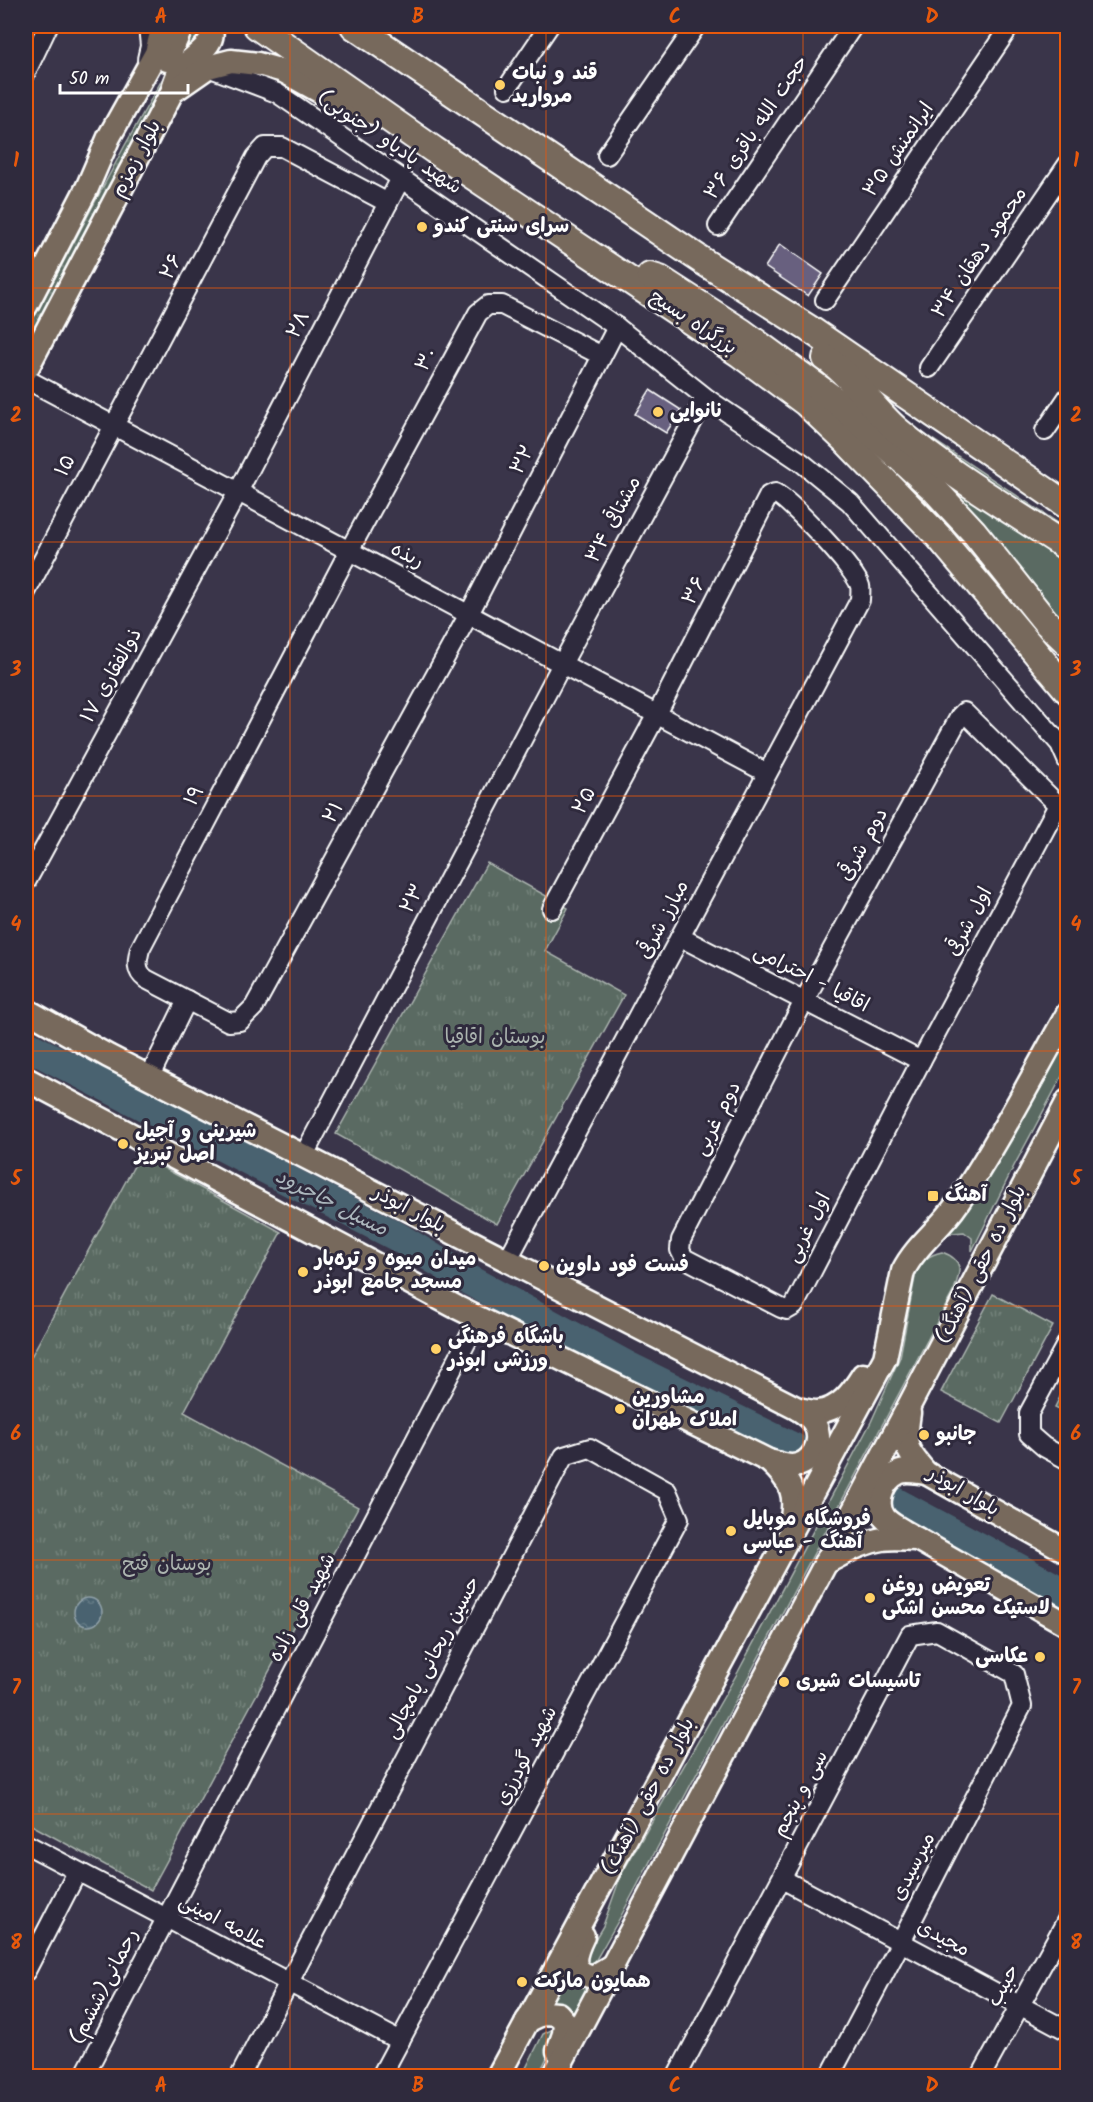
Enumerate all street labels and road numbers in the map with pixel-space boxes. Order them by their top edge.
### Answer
street label: حجت الله باقری ۳۶ [697,49,817,207]
street label: شهید پادیاو (جنوبی) [310,82,468,204]
street label: ایرانمنش ۳۵ [855,96,943,204]
street label: بلوار زمزم [103,114,171,204]
street label: محمود دهقان ۳۴ [924,181,1036,325]
street label: ۲۶ [152,248,192,286]
street label: بزرگراه بسیج [643,282,743,364]
street label: ۲۸ [278,305,320,345]
street label: ۳۰ [407,342,447,378]
street label: ۳۲ [502,439,544,481]
street label: ۱۵ [47,449,85,483]
street label: ۳۴ مشتاقی [578,471,650,569]
street label: ربذه [384,534,430,578]
street label: ۳۶ [674,571,716,611]
street label: ذوالفقاری ۱۷ [73,623,151,729]
street label: ۱۹ [176,780,214,812]
street label: ۲۵ [564,781,606,821]
street label: ۲۱ [315,796,353,830]
street label: دوم شرقی [831,802,897,888]
street label: مبارز شرقی [630,875,698,965]
street label: ۲۳ [392,878,434,920]
street label: اول شرقی [938,881,1002,963]
street label: اقاقیا - احترامی [747,936,875,1022]
street label: دوم غربی [686,1076,750,1162]
street label: بلوار ابوذر [365,1176,451,1243]
street label: بلوار ده حقی (آهنگ) [928,1180,1036,1350]
street label: اول غربی [778,1187,840,1269]
street label: بلوار ابوذر [919,1457,1005,1526]
street label: شهید قلی زاده [261,1547,345,1669]
street label: حسین ریحانی پامچالی [376,1571,490,1745]
street label: شهید گودرزی [487,1700,567,1812]
street label: بلوار ده حقی (آهنگ) [594,1712,704,1882]
street label: سی و پنجم [765,1745,837,1843]
street label: میرسیدی [883,1827,945,1907]
street label: علامه امینی [173,1886,273,1960]
street label: مجیدی [911,1912,975,1966]
street label: رحمانی(ششم) [62,1923,148,2051]
street label: حبیب [979,1959,1029,2013]

